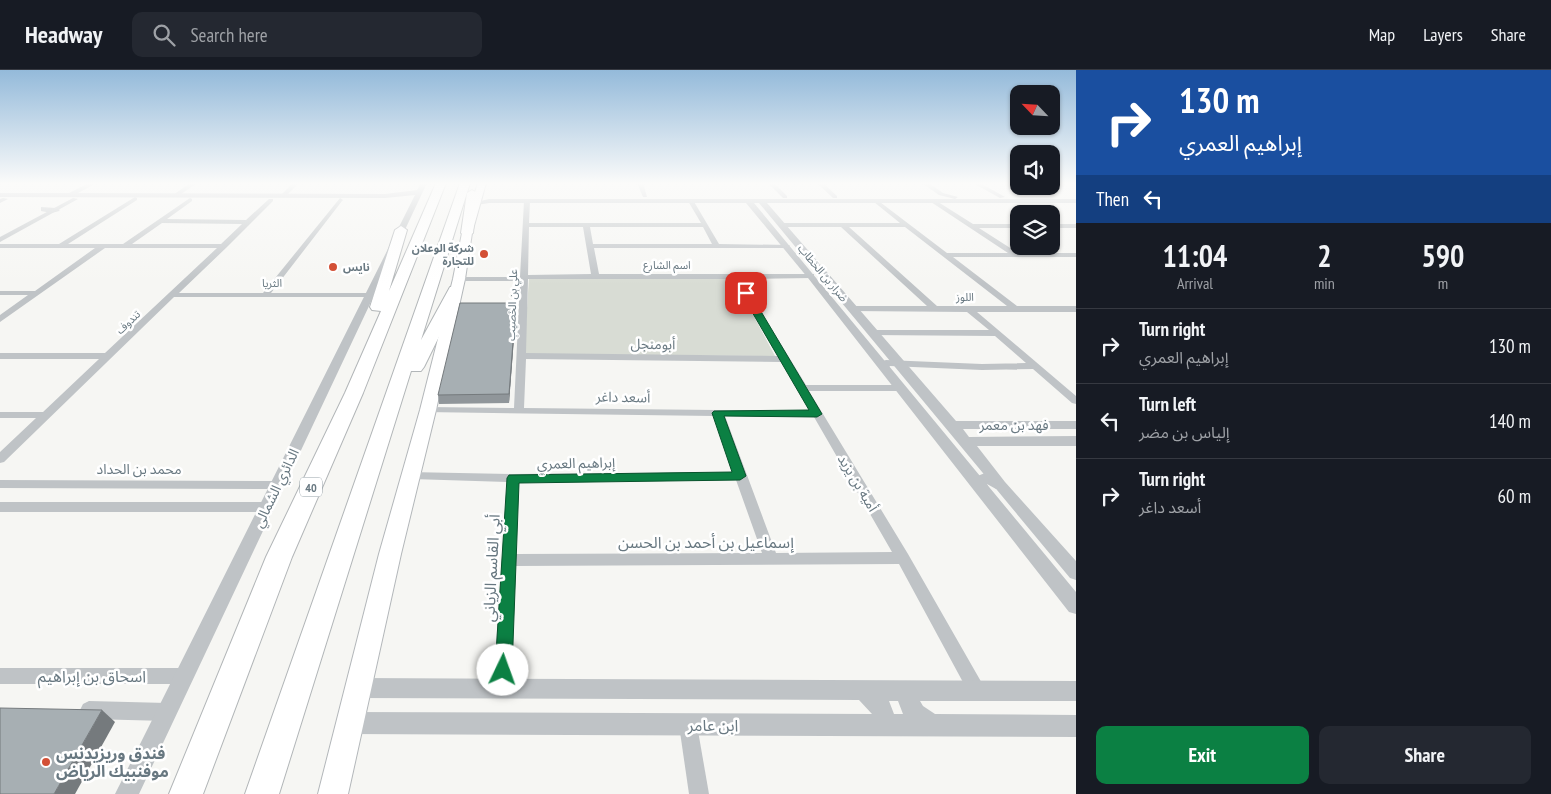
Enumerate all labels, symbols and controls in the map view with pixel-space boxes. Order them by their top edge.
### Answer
search box [132,12,482,57]
text: Headway [25,19,102,50]
icon: search [150,21,178,49]
text: Search here [190,23,268,47]
text: Map [1369,23,1395,46]
text: Layers [1423,23,1463,46]
text: Share [1491,23,1526,46]
text: 130 m [1179,77,1260,123]
north arrow [1010,85,1060,135]
map controls [1010,85,1060,255]
icon: right [1096,90,1161,155]
text: إبراهيم العمري [1179,129,1302,157]
button: sound [1010,145,1060,195]
icon: left [1139,185,1167,213]
text: Then [1096,187,1129,211]
button: layers [1010,205,1060,255]
text: 11:04 [1163,236,1227,275]
text: 2 [1317,236,1332,275]
text: 590 [1421,236,1464,275]
place label: شركة الوعلان للتجارة [412,241,474,268]
street label: ضرار بن الخطاب [795,241,851,305]
marker: شركة الوعلان للتجارة [478,248,490,260]
street label: اسم الشارع [643,258,691,274]
place label: نايس [343,260,370,274]
marker: نايس [327,261,339,273]
street label: علي بن الخصيب [504,268,523,341]
pin [725,272,767,314]
text: Arrival [1177,273,1213,293]
text: min [1314,273,1335,293]
text: m [1438,273,1448,293]
street label: الثريا [262,276,282,290]
icon: arrive [732,279,760,307]
street label: اللوز [955,290,974,304]
street label: تندوف [113,307,143,337]
text: Turn right [1139,317,1205,341]
icon: right [1096,332,1124,360]
text: 130 m [1489,334,1531,358]
street label: أبومنجل [630,335,676,353]
text: إبراهيم العمري [1139,347,1228,367]
street label: أسعد داغر [595,388,651,406]
text: Turn left [1139,392,1196,416]
icon: left [1096,407,1124,435]
text: 140 m [1489,409,1531,433]
street label: فهد بن معمر [978,416,1049,434]
text: إلياس بن مضر [1139,422,1230,442]
street label: الدائري الشمالي [249,446,305,531]
street label: أمية بن يزيد [834,451,882,515]
street label: إبراهيم العمري [537,453,616,475]
street label: محمد بن الحداد [96,460,182,478]
text: Turn right [1139,467,1205,491]
road number: 40 [300,478,322,497]
icon: right [1096,482,1124,510]
text: 60 m [1498,484,1531,508]
text: أسعد داغر [1139,497,1201,517]
street label: أبي القاسم الزياني [478,514,507,623]
street label: إسماعيل بن أحمد بن الحسن [618,532,795,553]
position arrow [476,643,528,695]
street label: اسحاق بن إبراهيم [38,666,146,689]
street label: ابن عامر [687,715,738,735]
button: Exit [1096,726,1309,784]
button: Share [1319,726,1531,784]
place label: فندق وريزيدنس موفنبيك الرياض [56,743,169,781]
marker: فندق وريزيدنس موفنبيك الرياض [40,756,52,768]

